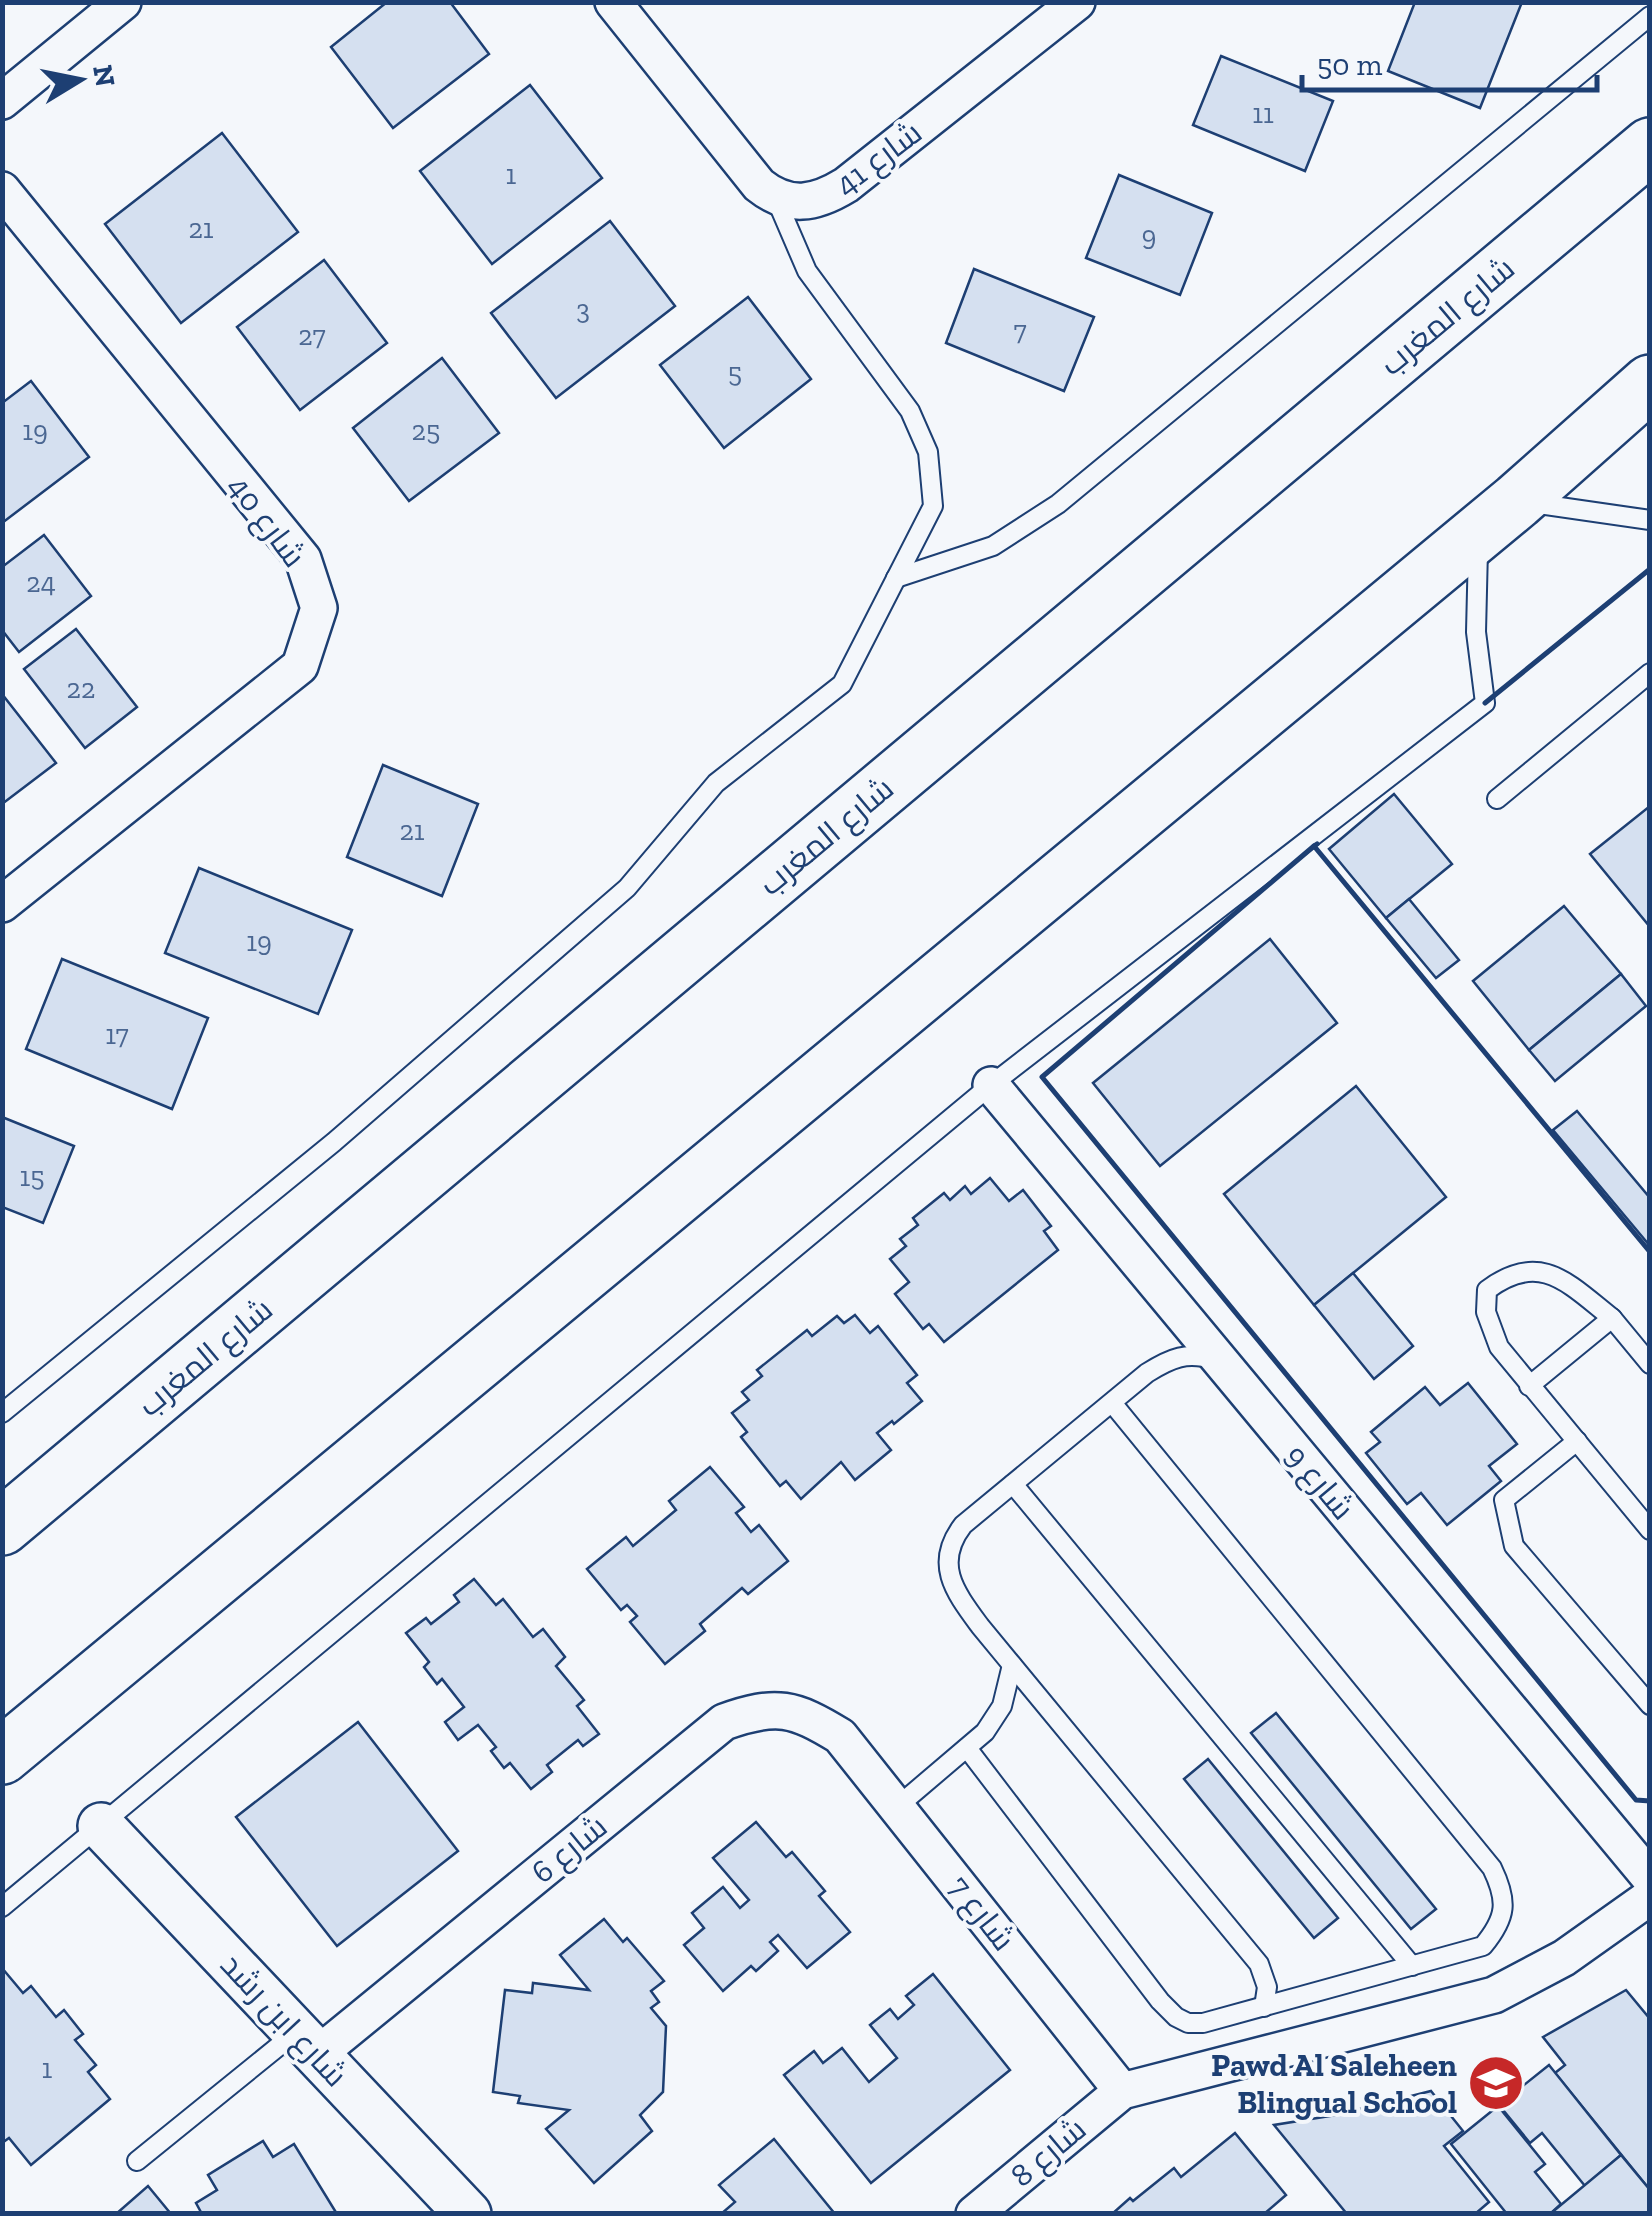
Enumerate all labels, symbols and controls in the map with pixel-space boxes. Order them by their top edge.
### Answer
north arrow [30,30,130,130]
scale bar [1302,30,1597,92]
text: 50 m [1317,47,1382,83]
text: N [86,62,122,89]
house number: 11 [1252,97,1274,130]
street label: شارع 41 [827,113,931,205]
house number: 1 [506,158,517,191]
house number: 21 [188,212,214,245]
house number: 9 [1142,219,1156,252]
street label: شارع المغرب [1372,249,1524,385]
house number: 3 [576,293,590,326]
house number: 7 [1013,314,1027,347]
house number: 27 [298,319,326,352]
house number: 5 [728,356,742,389]
house number: 19 [22,414,48,447]
house number: 25 [412,414,440,447]
street label: شارع 40 [218,468,314,576]
house number: 24 [26,566,56,599]
house number: 22 [67,672,95,705]
street label: شارع المغرب [751,769,903,905]
house number: 21 [399,814,425,847]
house number: 19 [246,925,272,958]
house number: 17 [105,1018,129,1051]
house number: 15 [19,1160,45,1193]
street label: شارع المغرب [130,1290,282,1426]
street label: شارع 9 [1275,1437,1362,1529]
street label: شارع 6 [524,1807,616,1893]
street label: شارع 7 [939,1868,1023,1960]
street label: شارع ابن رشد [211,1946,355,2096]
place label: Pawd Al Saleheen Blingual School [1211,2046,1457,2121]
house number: 1 [42,2052,53,2085]
school or university icon: Pawd Al Saleheen Blingual School [1466,2053,1526,2113]
street label: شارع 8 [1003,2110,1095,2197]

